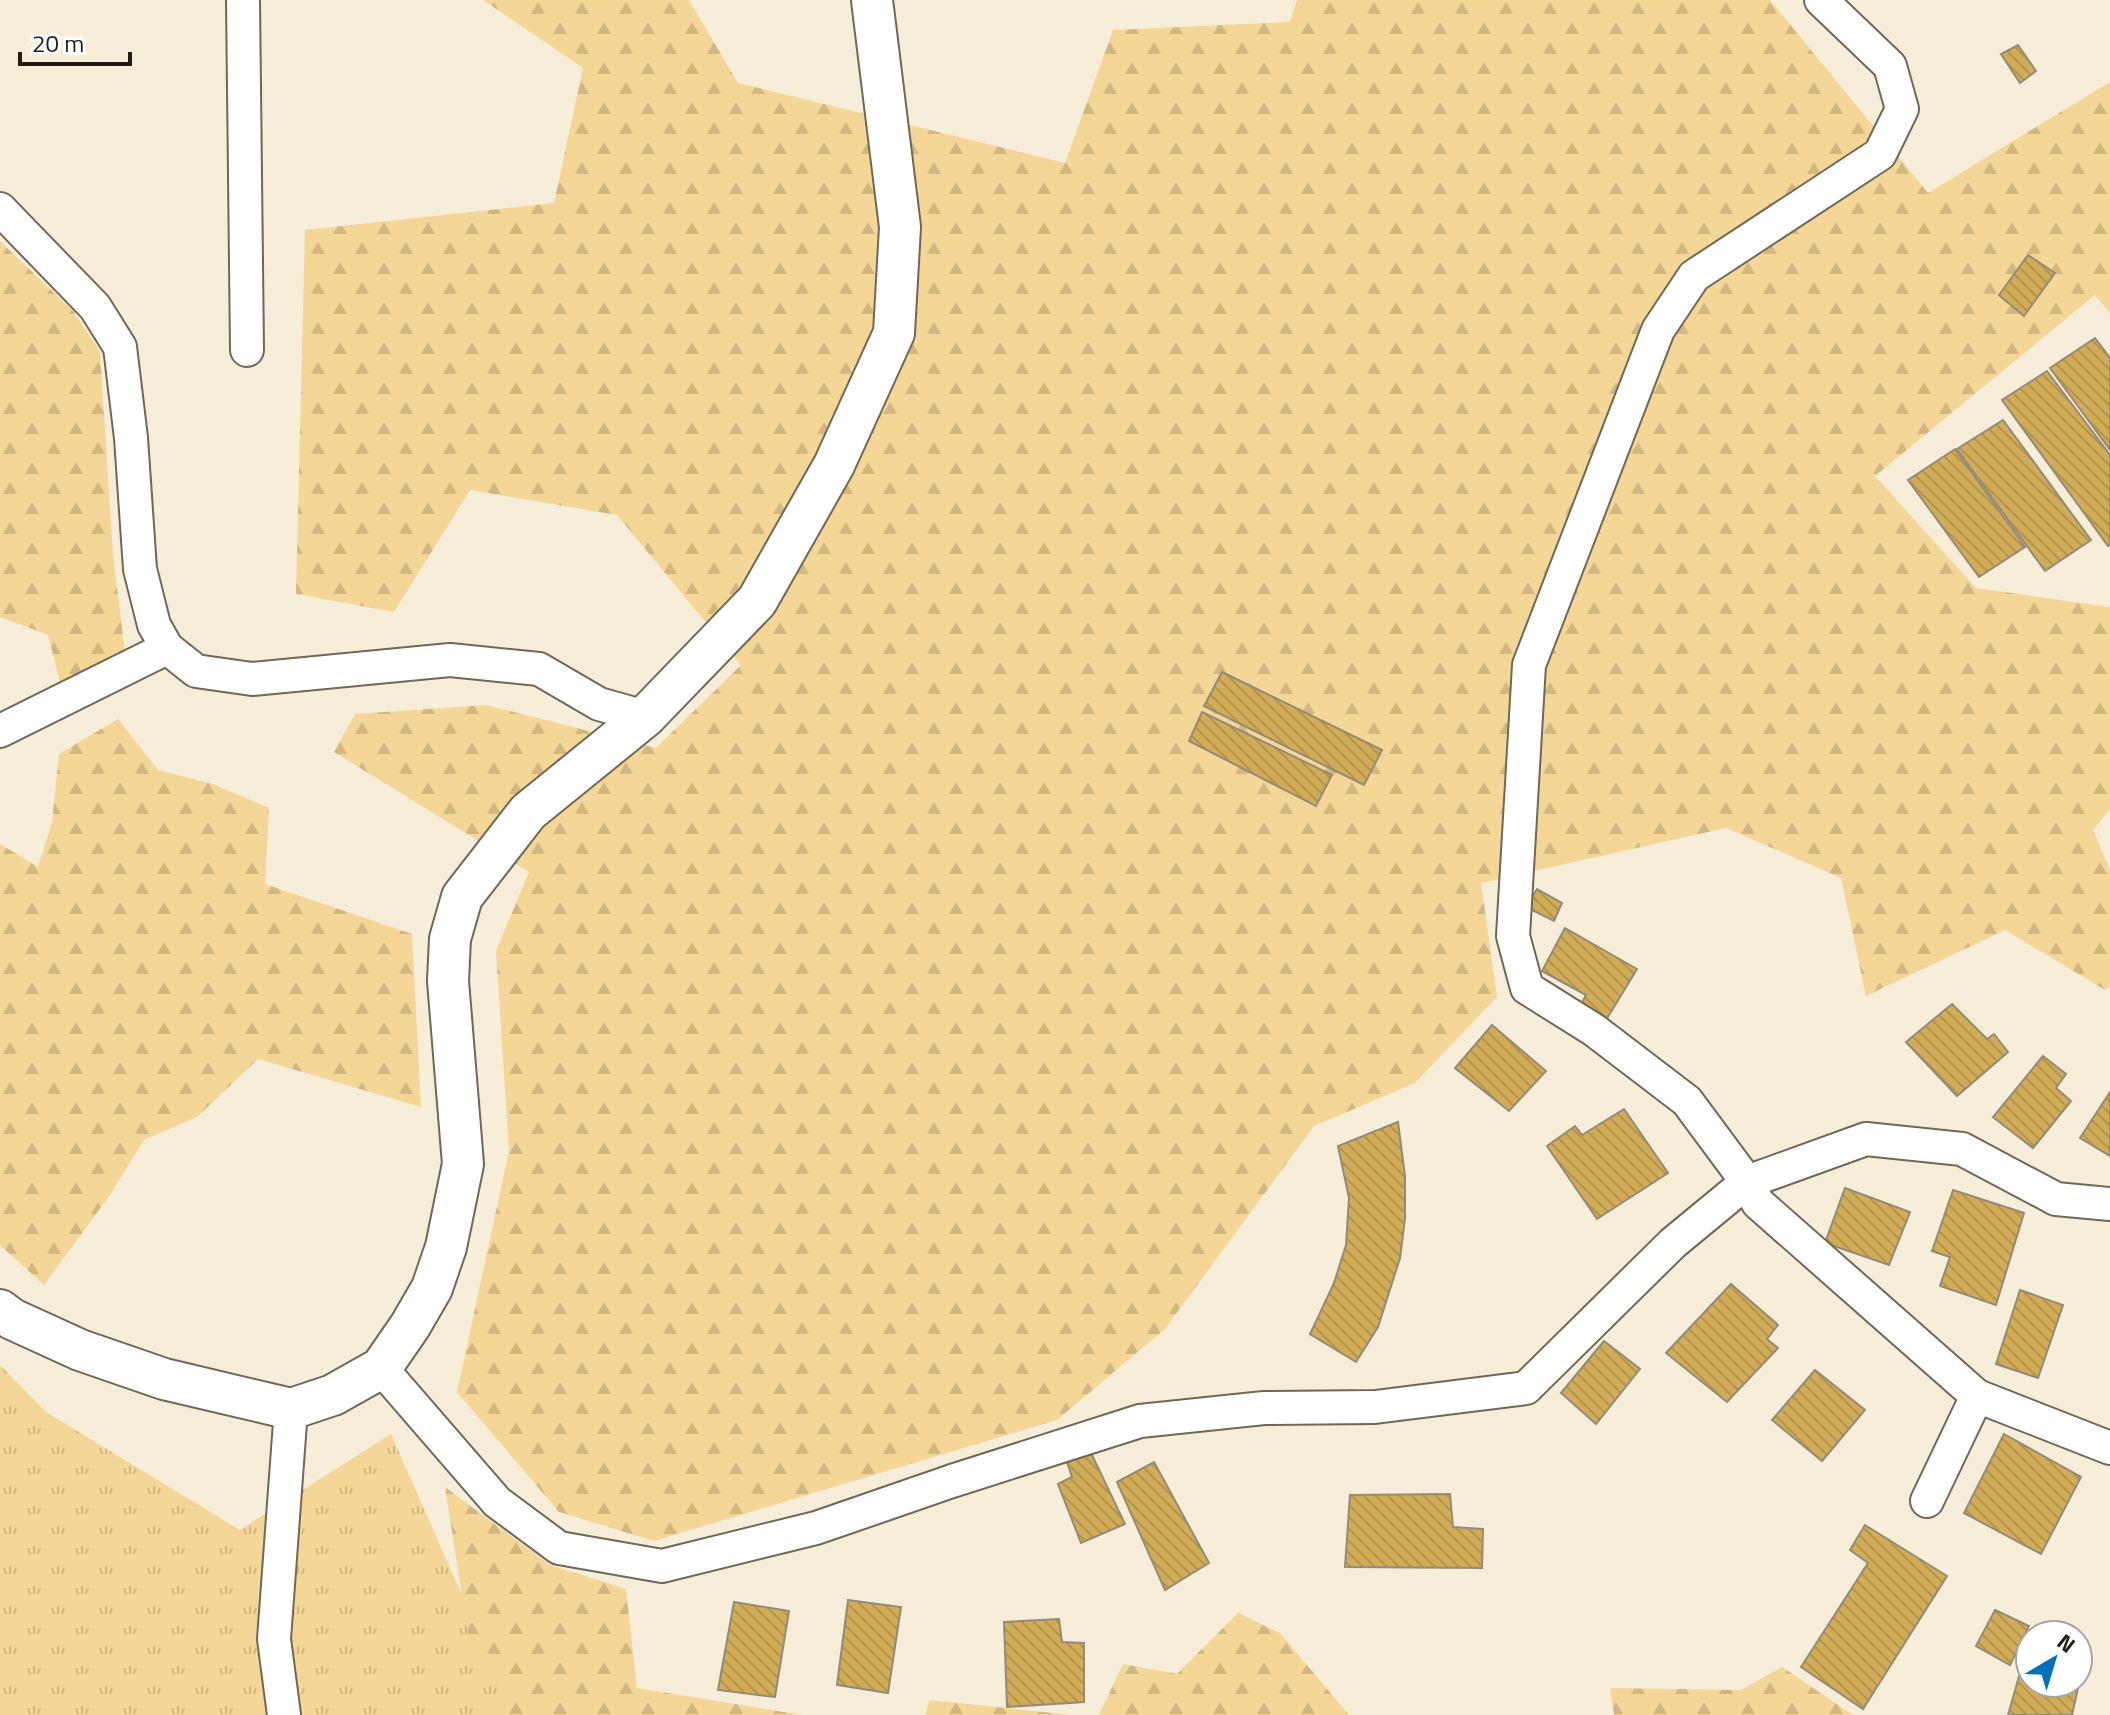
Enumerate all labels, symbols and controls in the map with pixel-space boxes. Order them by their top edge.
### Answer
scale bar [20,16,130,66]
text: 20 m [32,25,84,61]
north arrow [2014,1619,2094,1699]
text: N [2050,1625,2083,1661]

